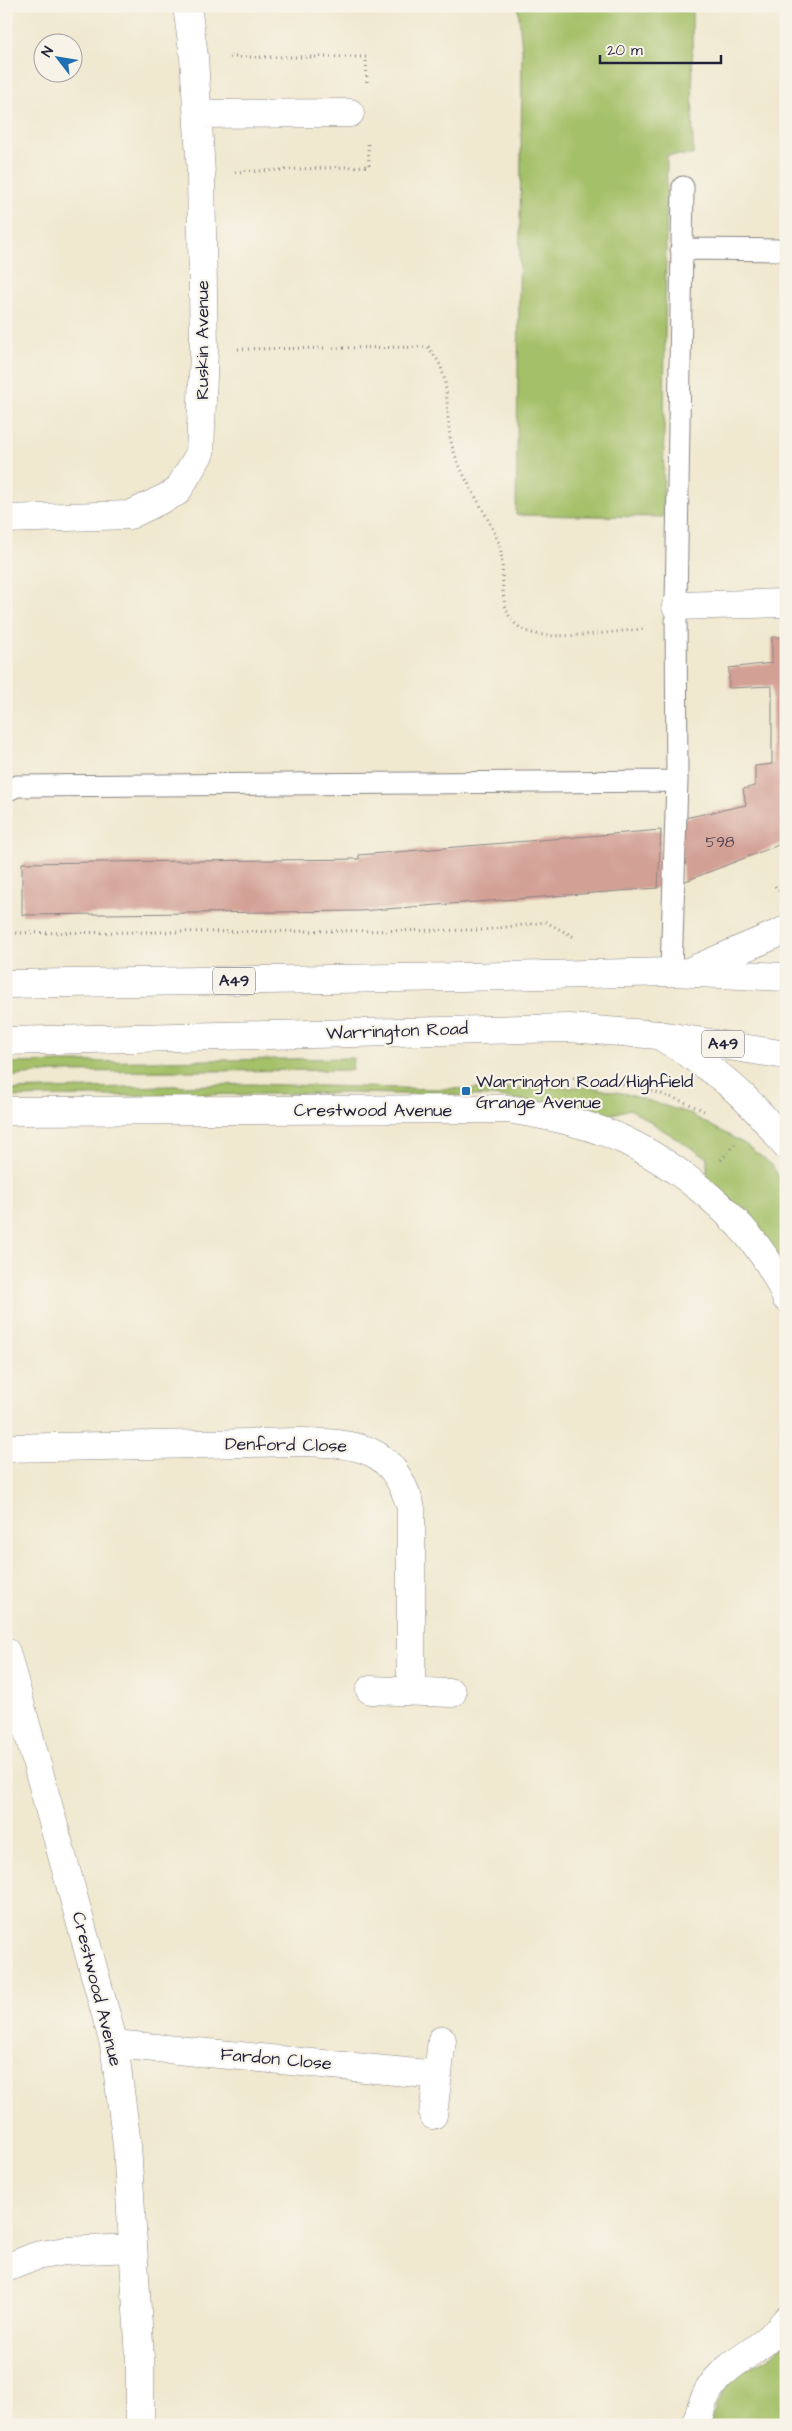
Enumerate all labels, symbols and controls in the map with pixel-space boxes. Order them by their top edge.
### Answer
north arrow [32,32,82,82]
scale bar [600,32,721,64]
text: 20 m [607,40,643,61]
text: N [37,43,59,61]
street label: Ruskin Avenue [190,280,215,400]
house number: 598 [706,832,735,853]
road number: A49 [213,968,255,994]
street label: Warrington Road [326,1016,468,1047]
road number: A49 [702,1030,744,1058]
place label: Warrington Road/Highfield Grange Avenue [476,1069,693,1116]
marker: Warrington Road/Highfield Grange Avenue [460,1085,472,1097]
street label: Crestwood Avenue [294,1098,452,1123]
street label: Denford Close [225,1431,348,1459]
street label: Crestwood Avenue [66,1909,128,2069]
street label: Fardon Close [219,2042,333,2076]

